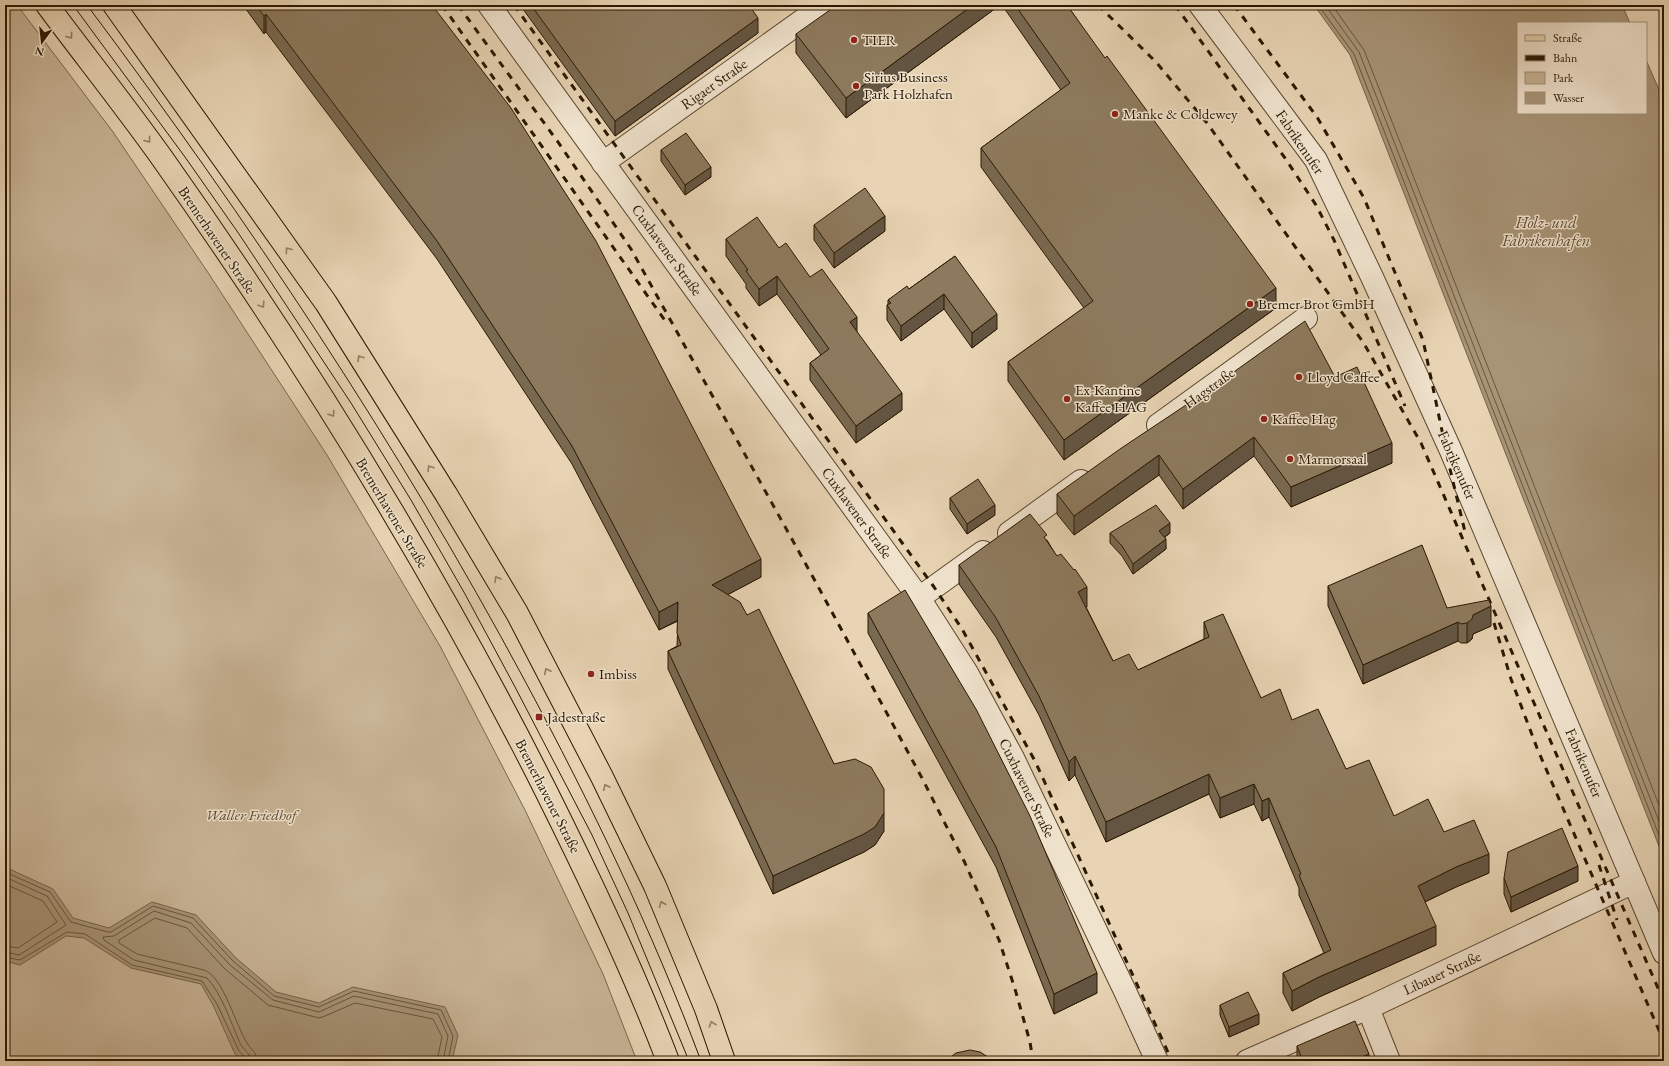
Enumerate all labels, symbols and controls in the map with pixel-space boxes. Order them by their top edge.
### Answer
north arrow [22,22,62,62]
legend [1517,22,1647,114]
place label: TIER [862,30,897,49]
text: Straße [1553,30,1582,46]
one-way arrow [65,32,72,39]
marker: TIER [849,35,859,45]
text: N [33,44,46,60]
text: Bahn [1553,50,1578,66]
street label: Rigaer Straße [677,54,751,113]
place label: Sirius Business Park Holzhafen [864,67,953,103]
text: Park [1553,70,1574,86]
marker: Sirius Business Park Holzhafen [851,81,861,91]
text: Wasser [1553,90,1584,106]
place label: Manke & Coldewey [1123,104,1238,123]
street label: Fabrikenufer [1272,106,1329,178]
marker: Manke & Coldewey [1110,109,1120,119]
one-way arrow [143,136,150,143]
street label: Bremerhavener Straße [174,182,260,297]
street label: Cuxhavener Straße [628,200,707,299]
water label: Holz- und Fabrikenhafen [1501,212,1590,251]
one-way arrow [286,248,293,255]
place label: Bremer Brot GmbH [1258,294,1375,313]
marker: Bremer Brot GmbH [1245,299,1255,309]
one-way arrow [257,300,264,307]
one-way arrow [358,355,365,362]
street label: Hagstraße [1179,363,1238,413]
place label: Lloyd Caffee [1307,367,1380,386]
marker: Lloyd Caffee [1294,372,1304,382]
place label: Ex-Kantine Kaffee HAG [1075,380,1147,416]
marker: Ex-Kantine Kaffee HAG [1062,394,1072,404]
place label: Kaffee Hag [1272,409,1336,428]
one-way arrow [327,410,334,417]
marker: Kaffee Hag [1259,414,1269,424]
street label: Fabrikenufer [1434,427,1481,502]
place label: Marmorsaal [1298,449,1367,468]
street label: Bremerhavener Straße [352,454,433,572]
marker: Marmorsaal [1285,454,1295,464]
street label: Cuxhavener Straße [818,463,897,562]
one-way arrow [427,465,434,472]
one-way arrow [494,576,501,584]
place label: Imbiss [599,664,637,683]
one-way arrow [544,668,551,675]
marker: Imbiss [586,669,596,679]
place label: Jadestraße [545,707,606,726]
marker: Jadestraße [534,712,544,722]
street label: Fabrikenufer [1561,725,1608,800]
street label: Cuxhavener Straße [995,735,1060,841]
street label: Bremerhavener Straße [511,736,585,856]
one-way arrow [603,783,611,791]
park label: Waller Friedhof [205,805,300,824]
one-way arrow [659,901,667,908]
street label: Libauer Straße [1400,946,1484,999]
one-way arrow [708,1021,716,1028]

